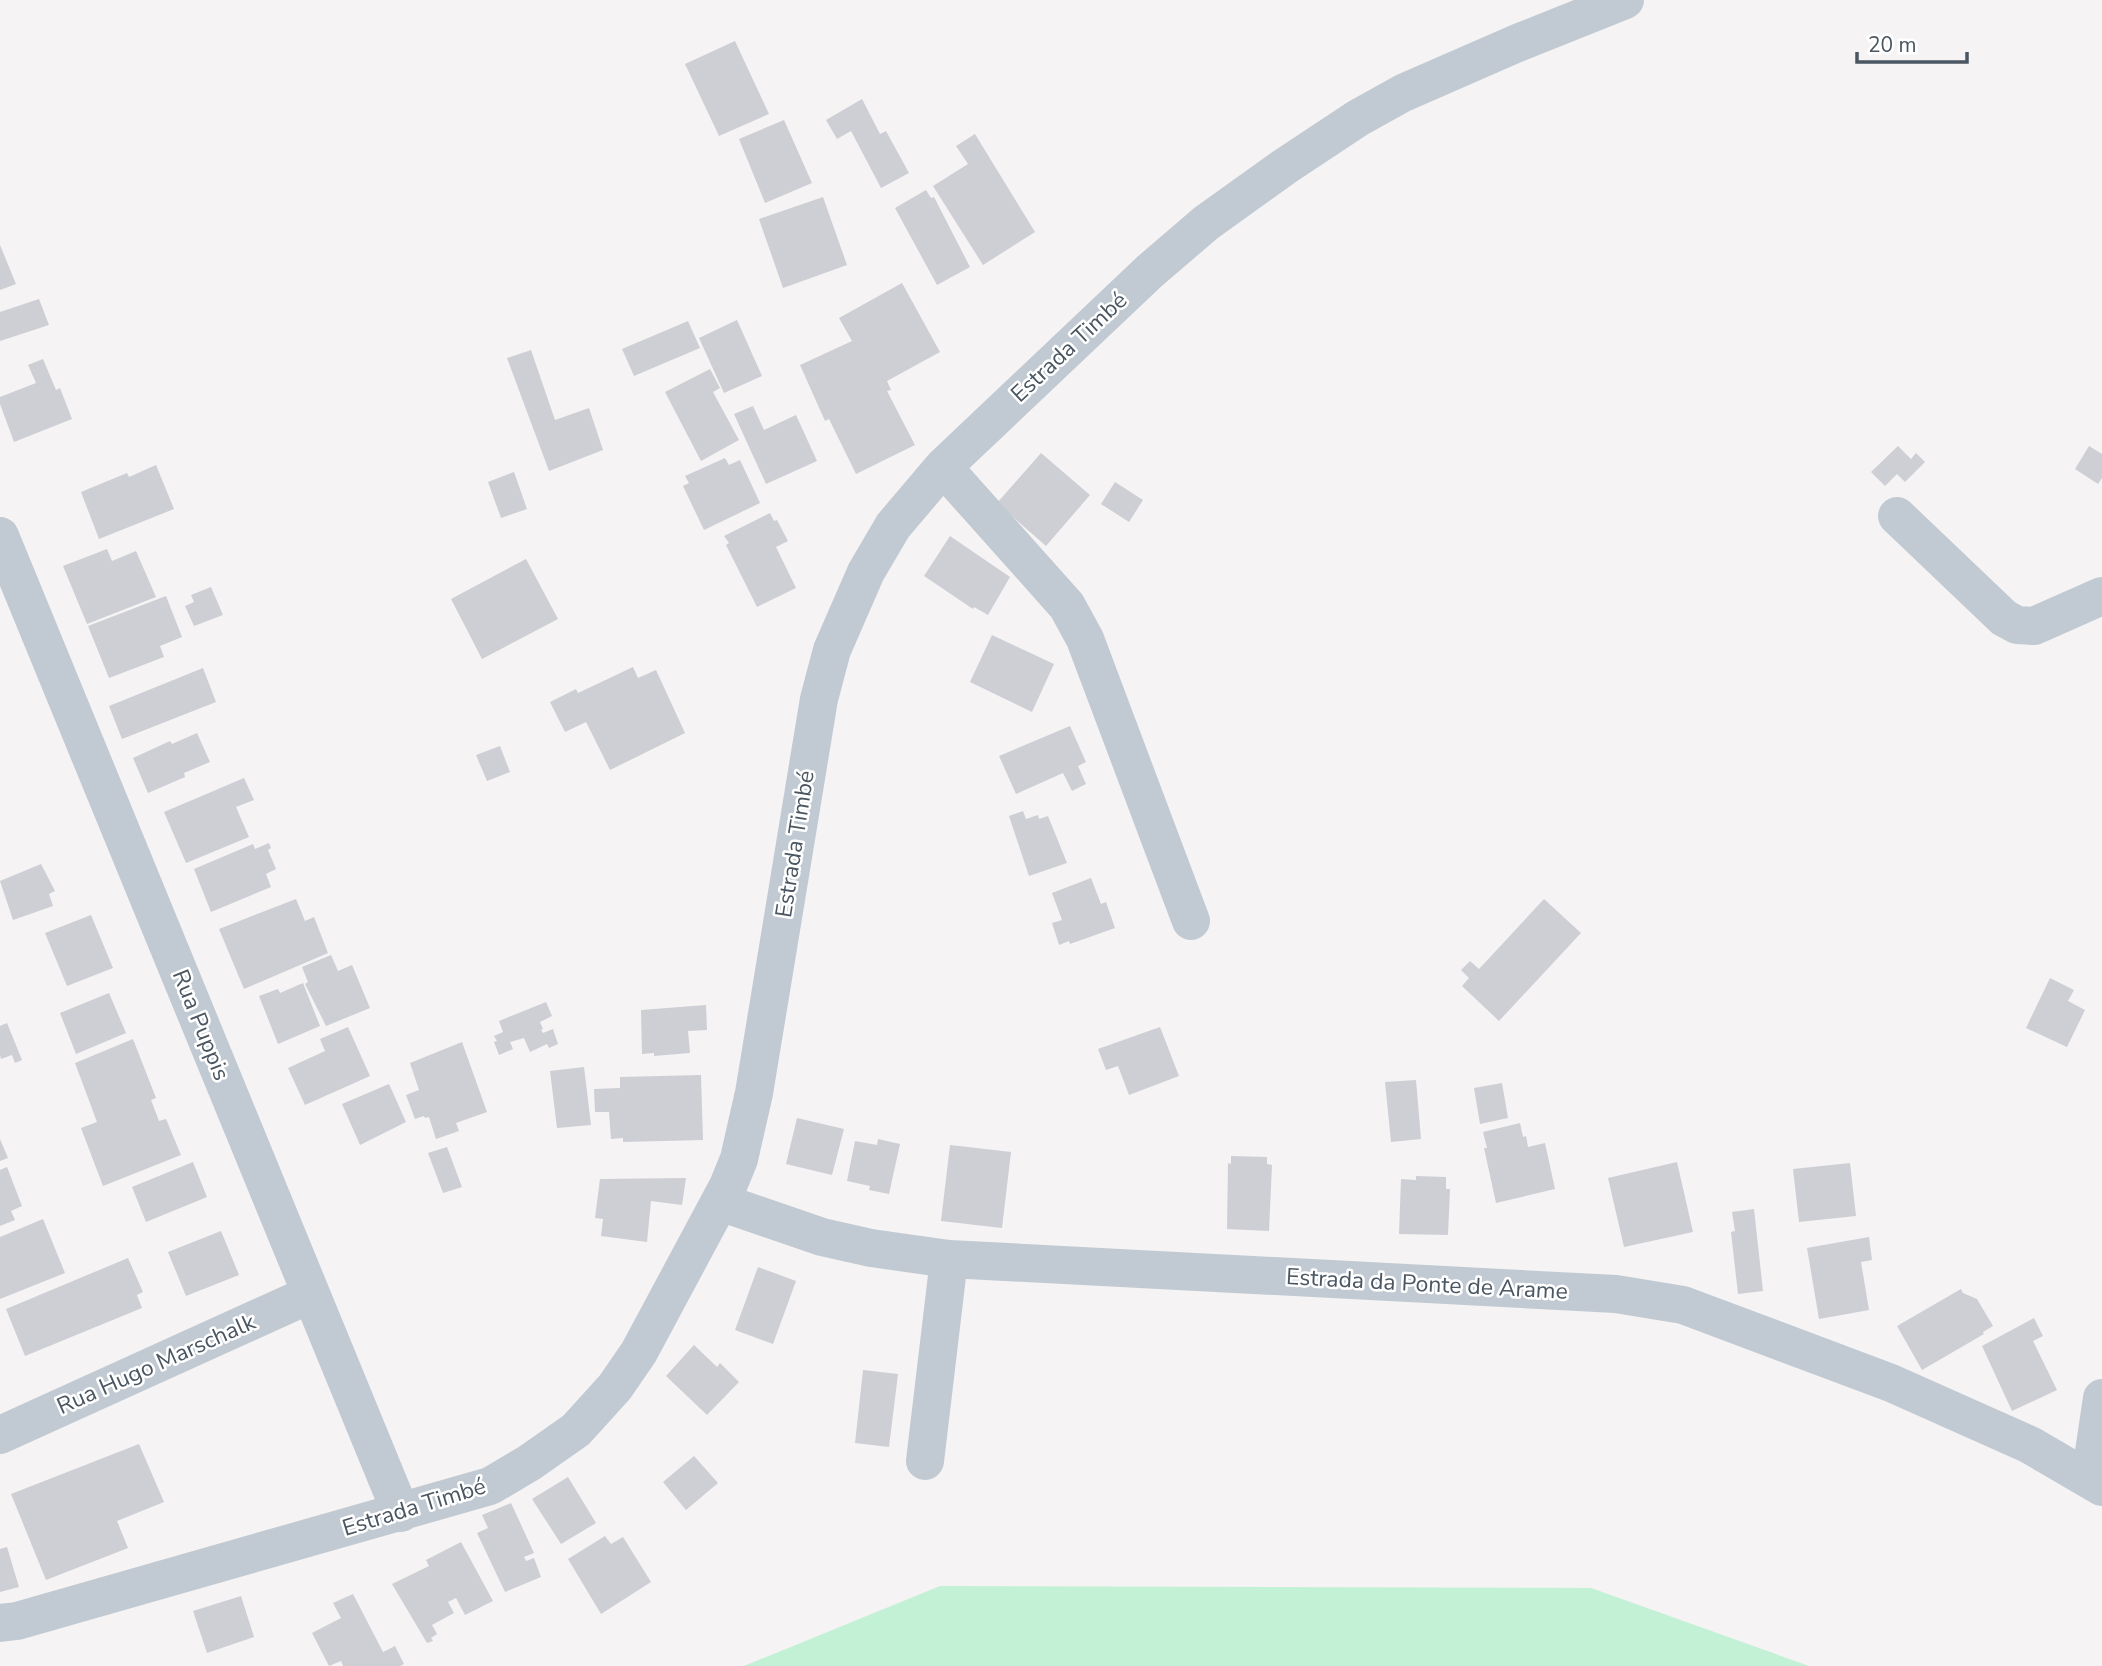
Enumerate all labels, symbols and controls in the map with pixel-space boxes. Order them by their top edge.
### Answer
scale bar [1857,21,1967,65]
text: 20 m [1868,31,1917,59]
street label: Estrada Timbé [1004,285,1134,409]
street label: Estrada Timbé [768,768,822,920]
street label: Rua Puppis [165,965,237,1085]
street label: Estrada da Ponte de Arame [1285,1261,1569,1307]
street label: Rua Hugo Marschalk [52,1306,261,1422]
street label: Estrada Timbé [338,1470,490,1544]

